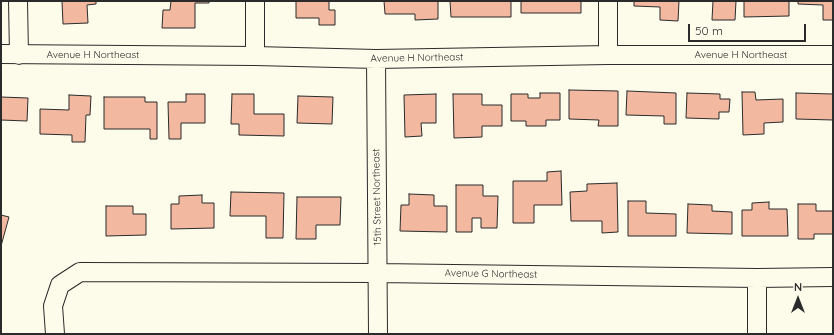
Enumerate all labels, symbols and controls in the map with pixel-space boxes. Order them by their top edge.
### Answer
scale bar [690,16,808,42]
text: 50 m [695,23,723,38]
street label: Avenue H Northeast [47,49,139,61]
street label: Avenue H Northeast [695,49,787,61]
street label: Avenue H Northeast [370,51,464,65]
street label: 15th Street Northeast [370,148,384,246]
street label: Avenue G Northeast [445,267,537,281]
north arrow [778,279,818,319]
text: N [794,280,802,294]

